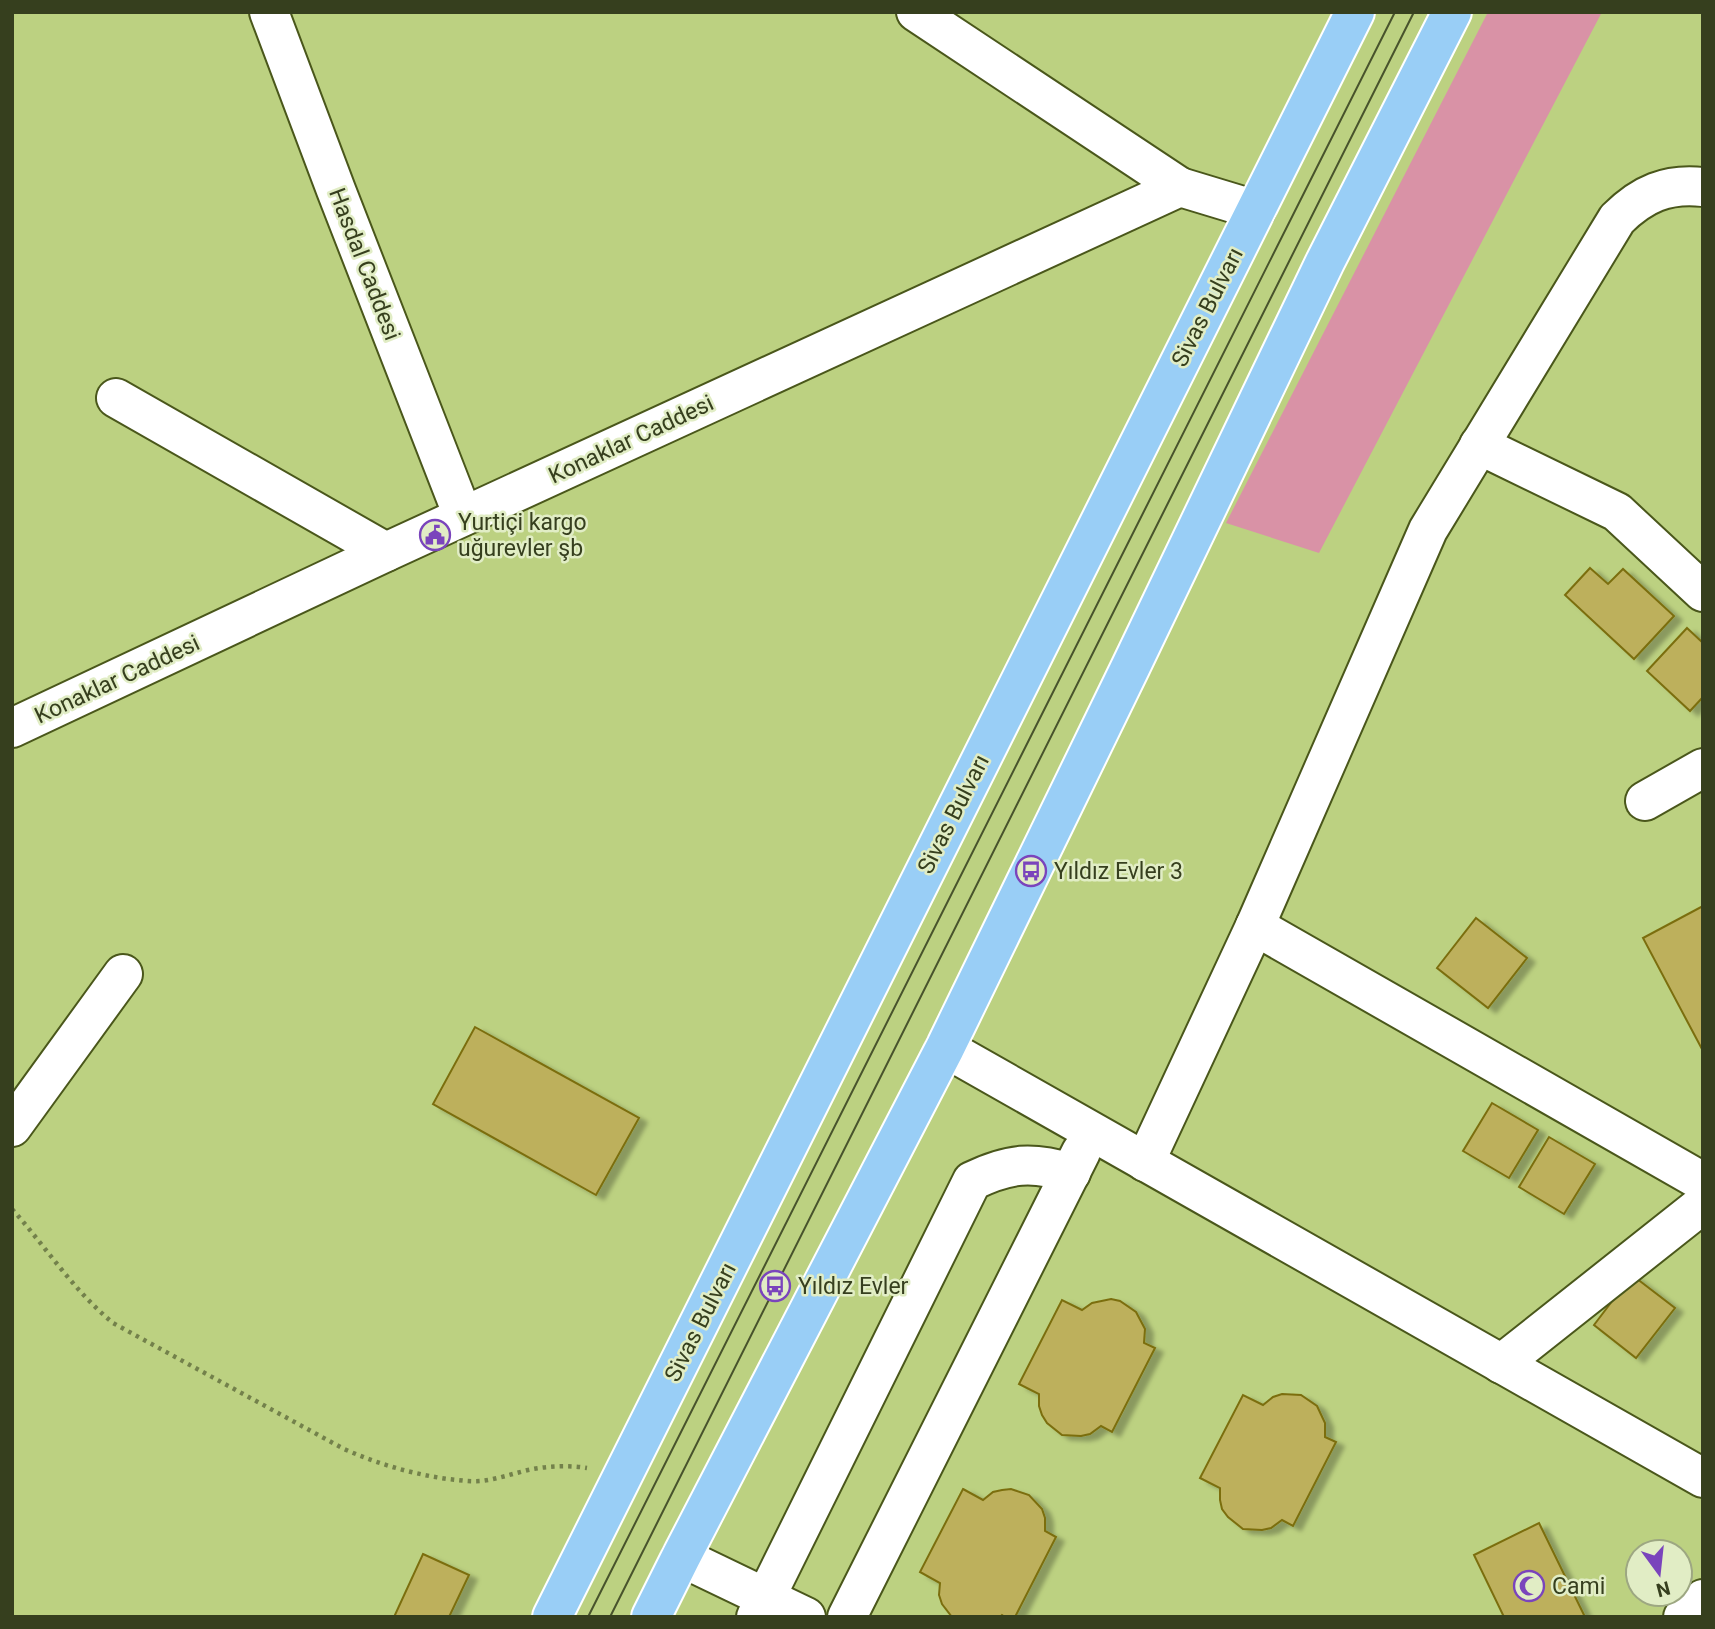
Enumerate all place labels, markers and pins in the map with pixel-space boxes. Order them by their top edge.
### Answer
place label: Yurtiçi kargo uğurevler şb [458,509,587,562]
public building icon: Yurtiçi kargo uğurevler şb [418,518,452,552]
bus stop icon: Yıldız Evler 3 [1014,854,1048,888]
place label: Yıldız Evler 3 [1054,858,1183,885]
bus stop icon: Yıldız Evler [758,1269,792,1303]
place label: Yıldız Evler [798,1273,909,1300]
mosque icon: Cami [1512,1569,1546,1603]
place label: Cami [1552,1573,1605,1600]

